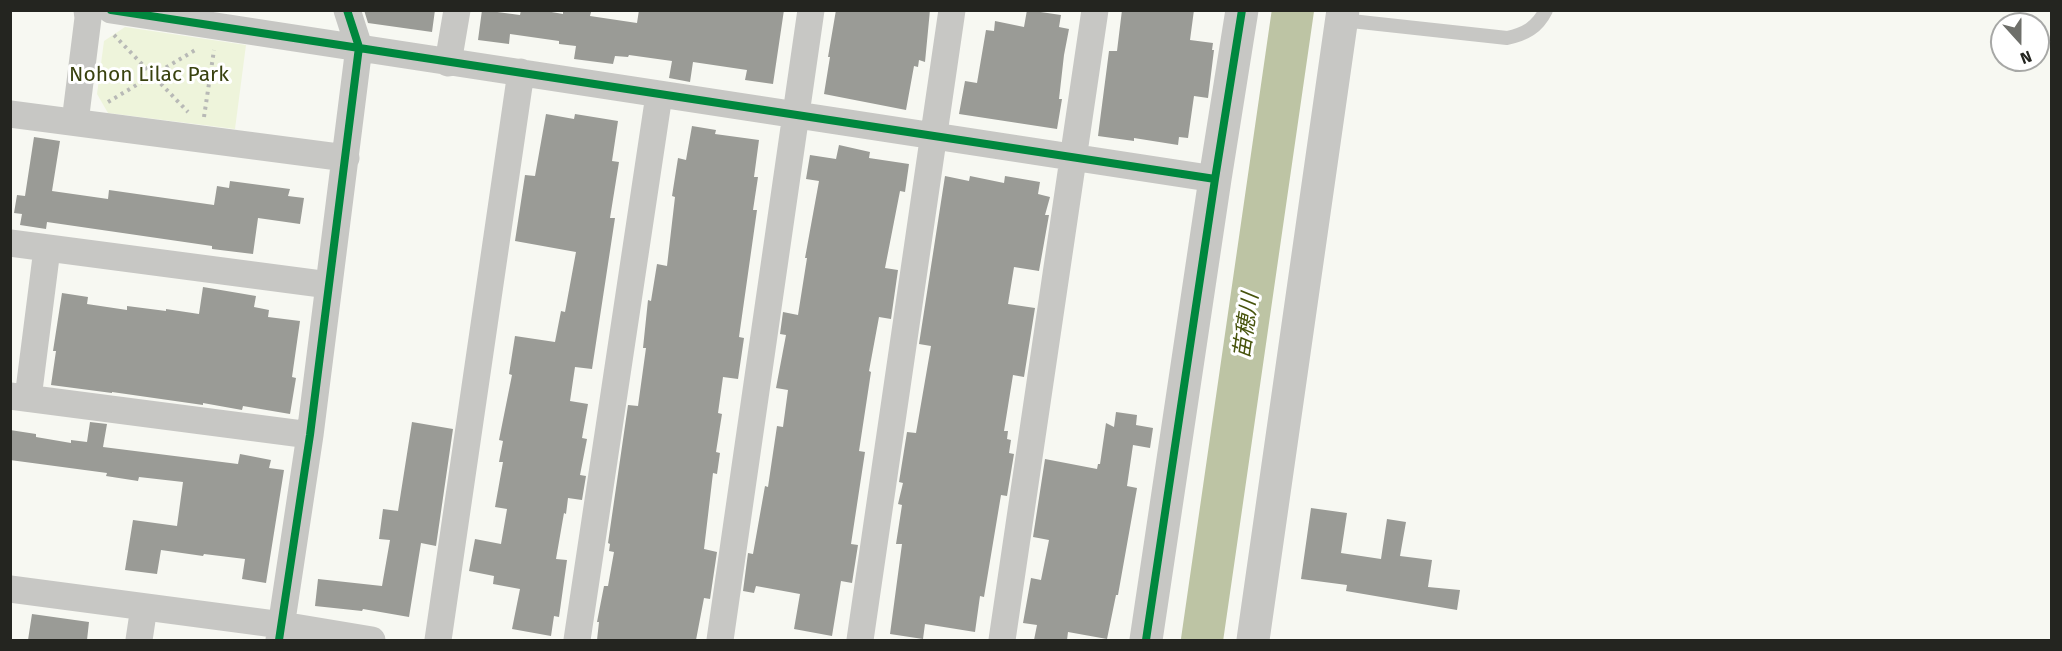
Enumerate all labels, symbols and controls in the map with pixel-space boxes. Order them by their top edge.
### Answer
north arrow [1990,12,2050,72]
text: N [2018,47,2034,68]
park label: Nohon Lilac Park [69,62,229,88]
water label: 苗穂川 [1229,291,1265,361]

